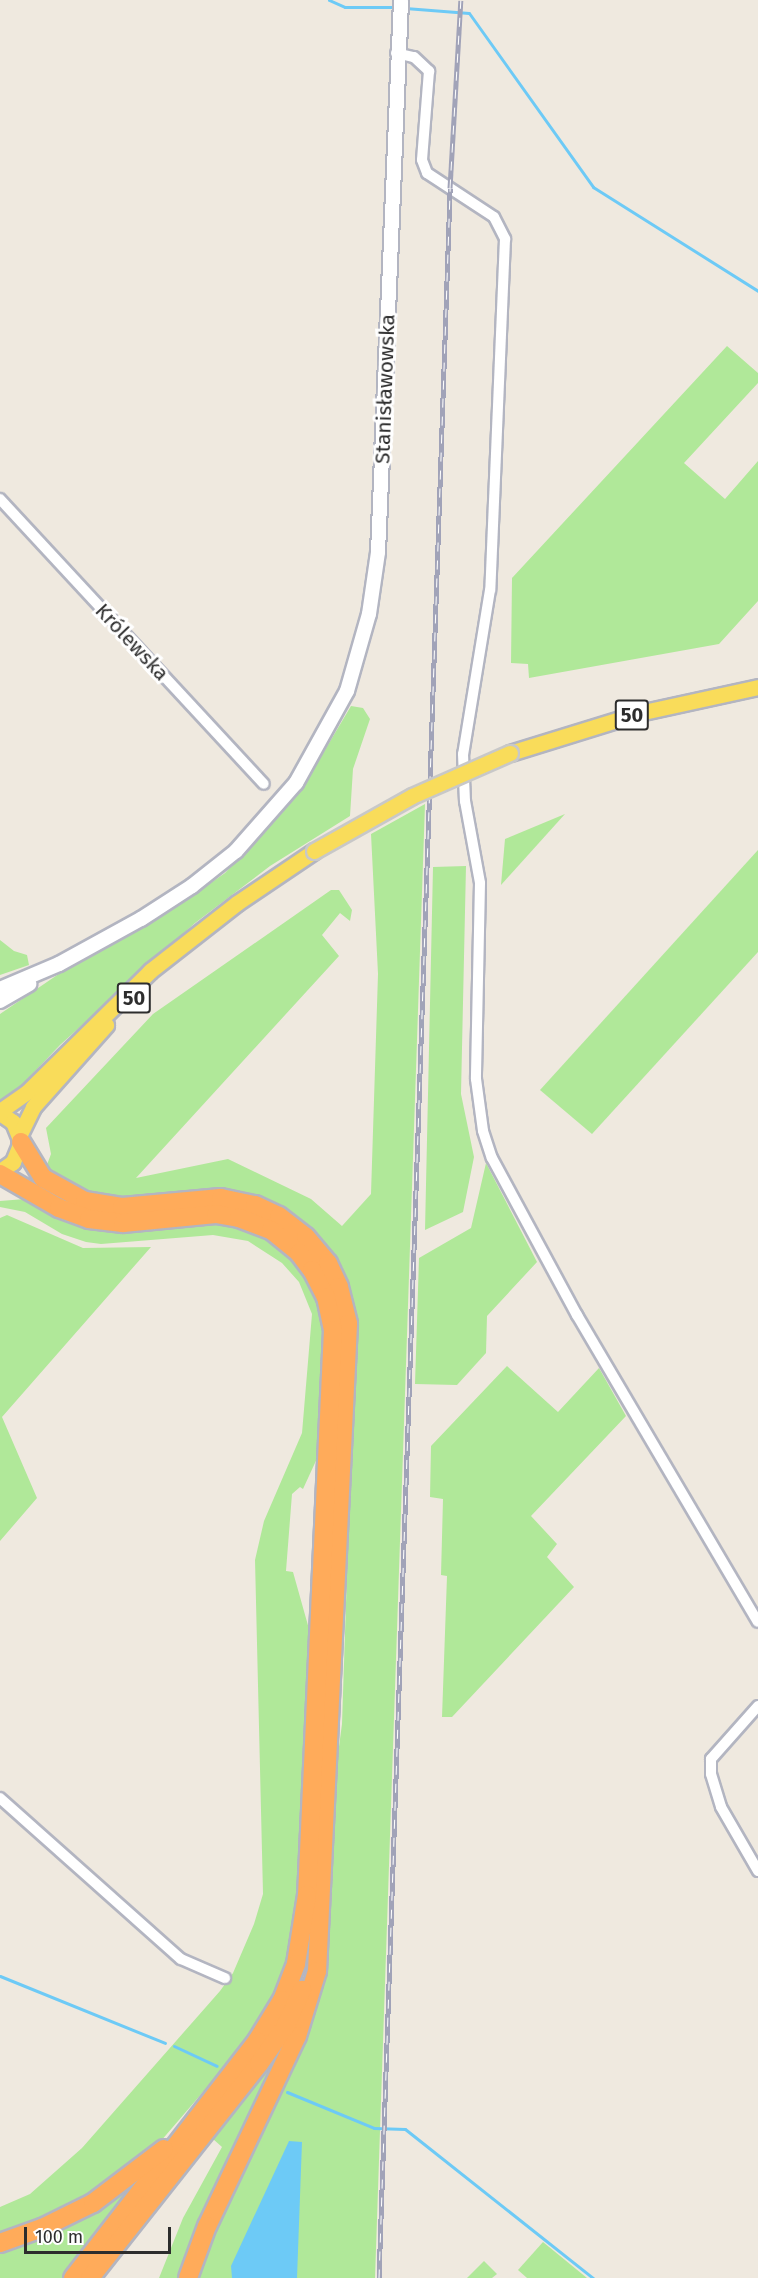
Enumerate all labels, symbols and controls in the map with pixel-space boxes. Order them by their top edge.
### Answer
street label: Stanisławowska [370,314,400,464]
street label: Królewska [90,598,174,686]
road number: 50 [614,698,650,732]
road number: 50 [116,981,152,1015]
scale bar [27,2215,174,2253]
text: 100 m [35,2226,83,2248]

